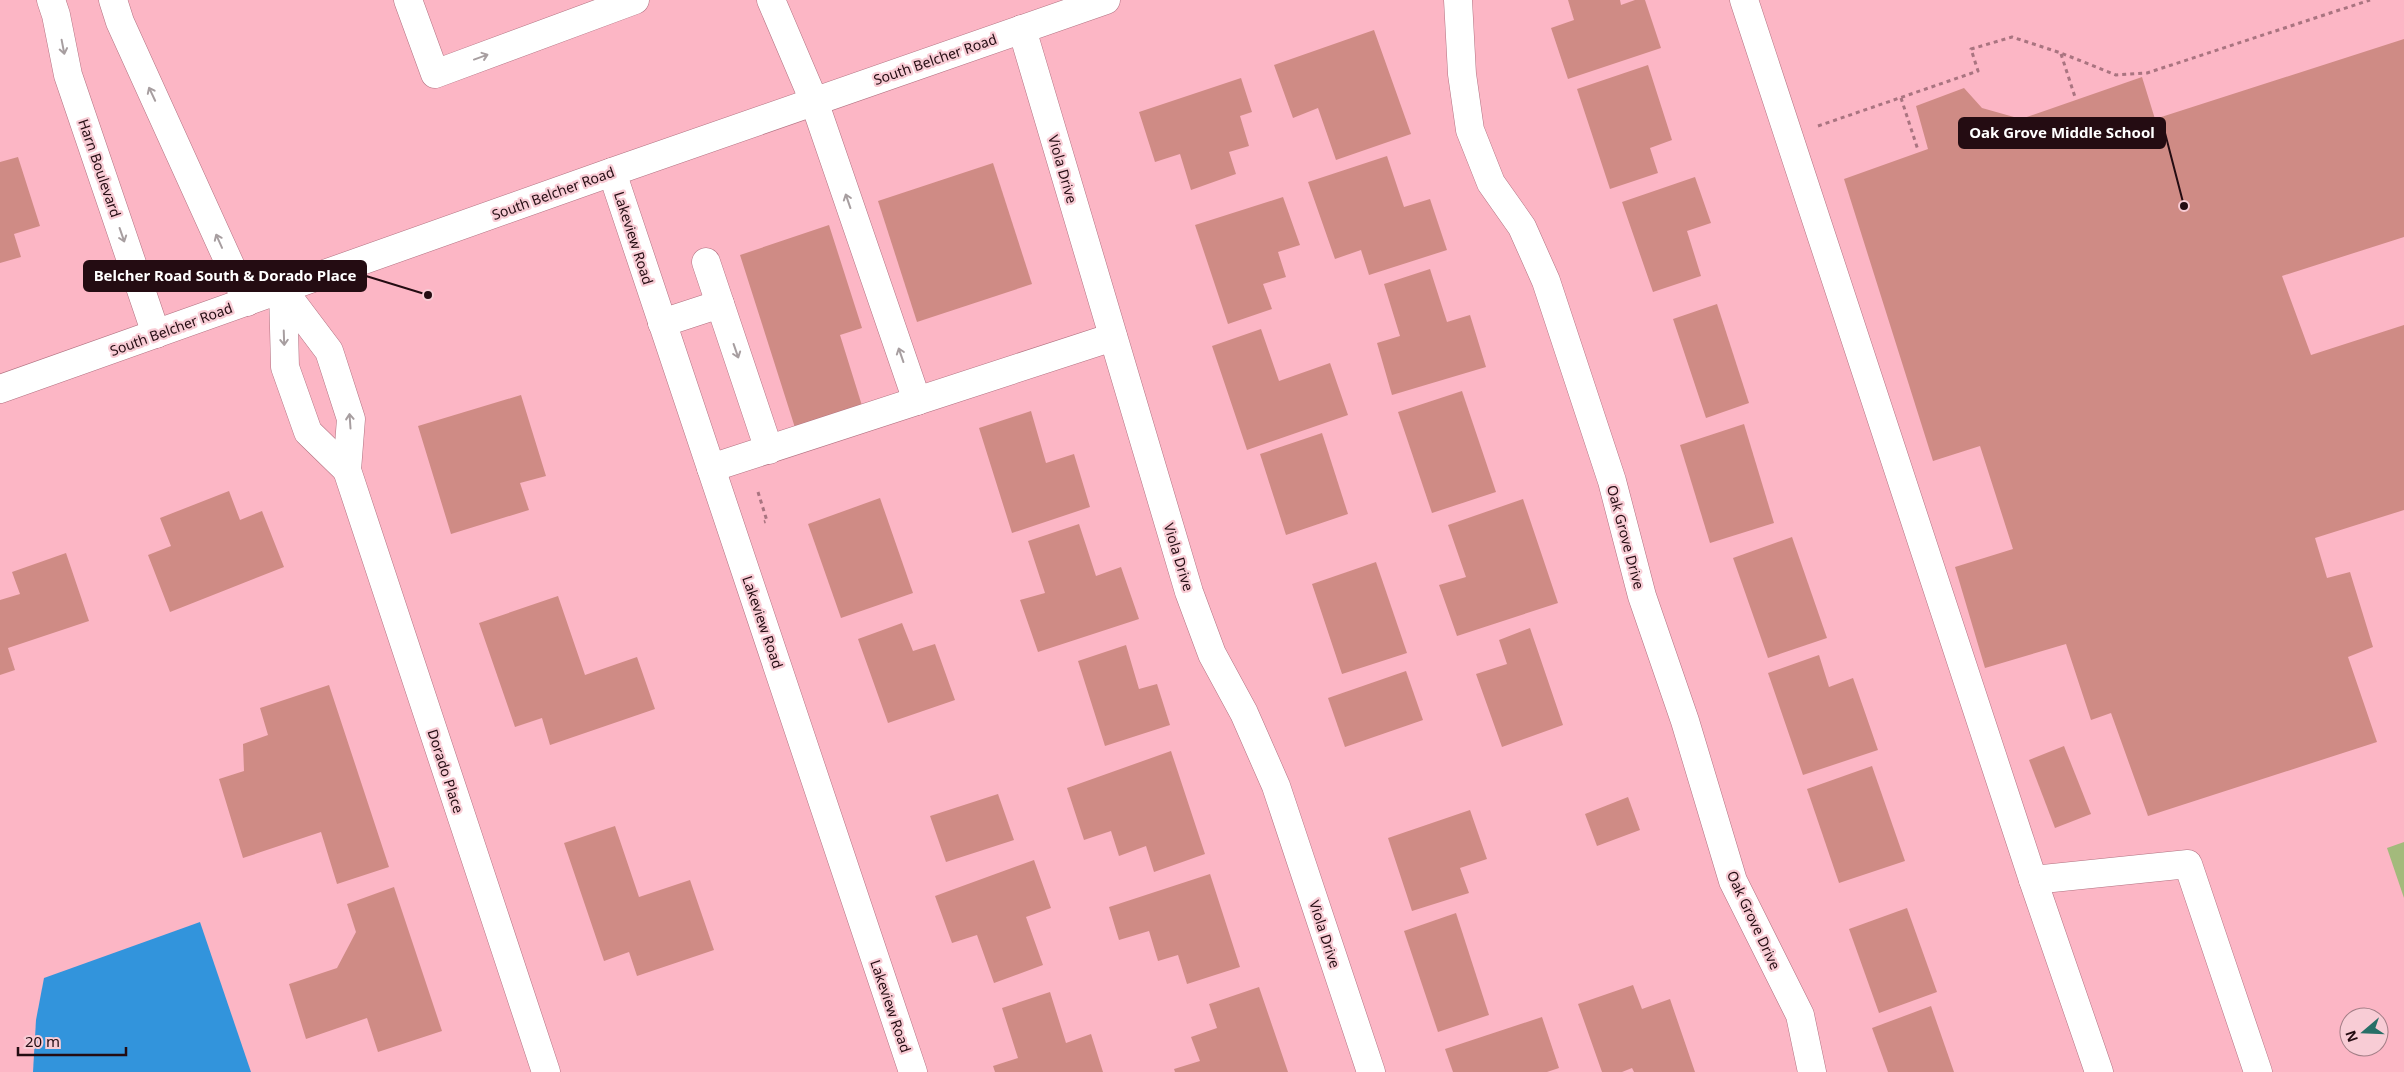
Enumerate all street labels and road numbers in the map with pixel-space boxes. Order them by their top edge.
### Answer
street label: South Belcher Road [871,29,999,89]
street label: Harn Boulevard [74,116,126,220]
street label: Viola Drive [1044,133,1082,205]
street label: South Belcher Road [489,162,617,224]
street label: Lakeview Road [610,189,658,287]
street label: South Belcher Road [107,298,235,360]
street label: Oak Grove Drive [1603,483,1649,591]
street label: Viola Drive [1160,521,1198,593]
street label: Lakeview Road [738,573,788,671]
street label: Dorado Place [423,727,469,816]
street label: Oak Grove Drive [1723,867,1785,973]
street label: Viola Drive [1305,898,1345,970]
street label: Lakeview Road [866,957,916,1055]

